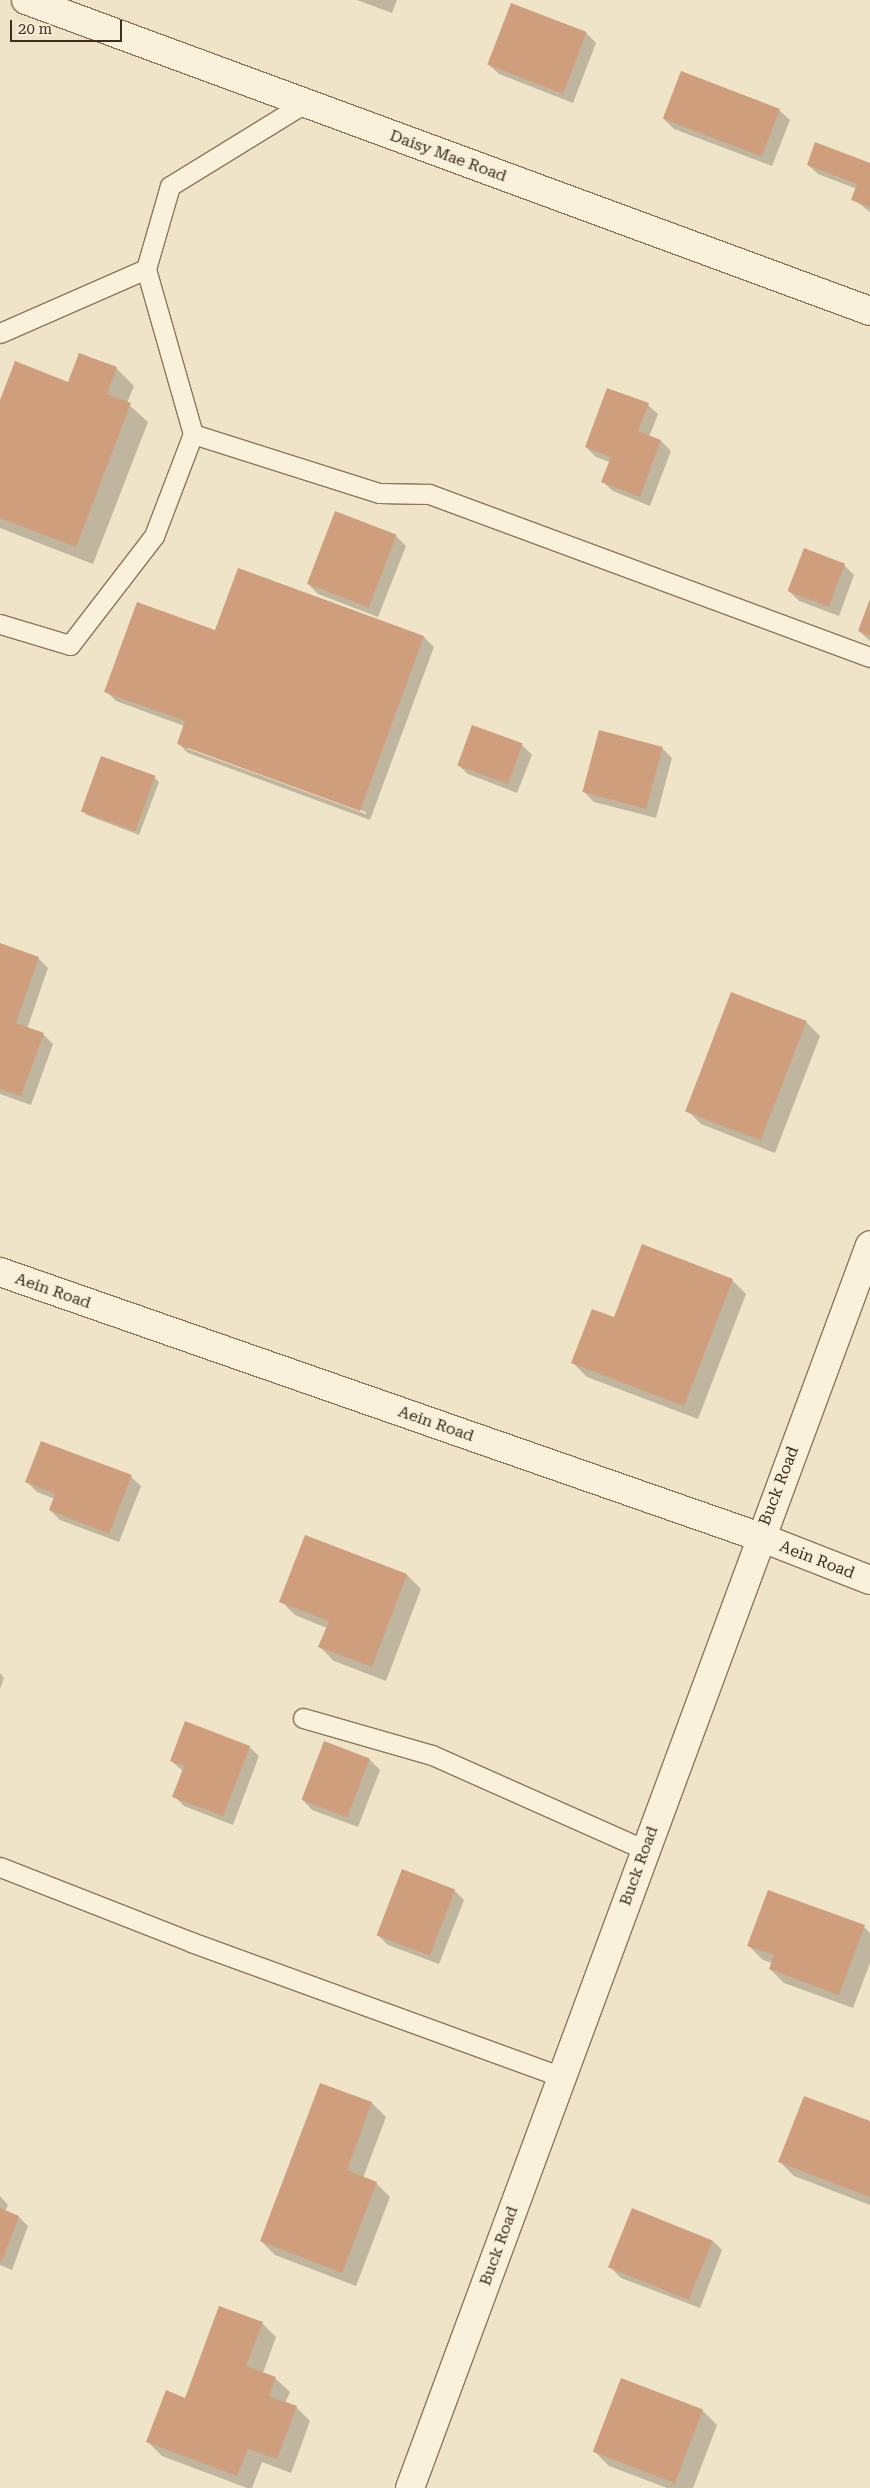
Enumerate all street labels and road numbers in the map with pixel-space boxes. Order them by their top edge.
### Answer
street label: Daisy Mae Road [387,126,509,186]
street label: Aein Road [13,1269,93,1313]
street label: Aein Road [396,1402,476,1446]
street label: Buck Road [755,1444,803,1528]
street label: Aein Road [777,1537,857,1583]
street label: Buck Road [616,1824,662,1908]
street label: Buck Road [476,2204,522,2288]

